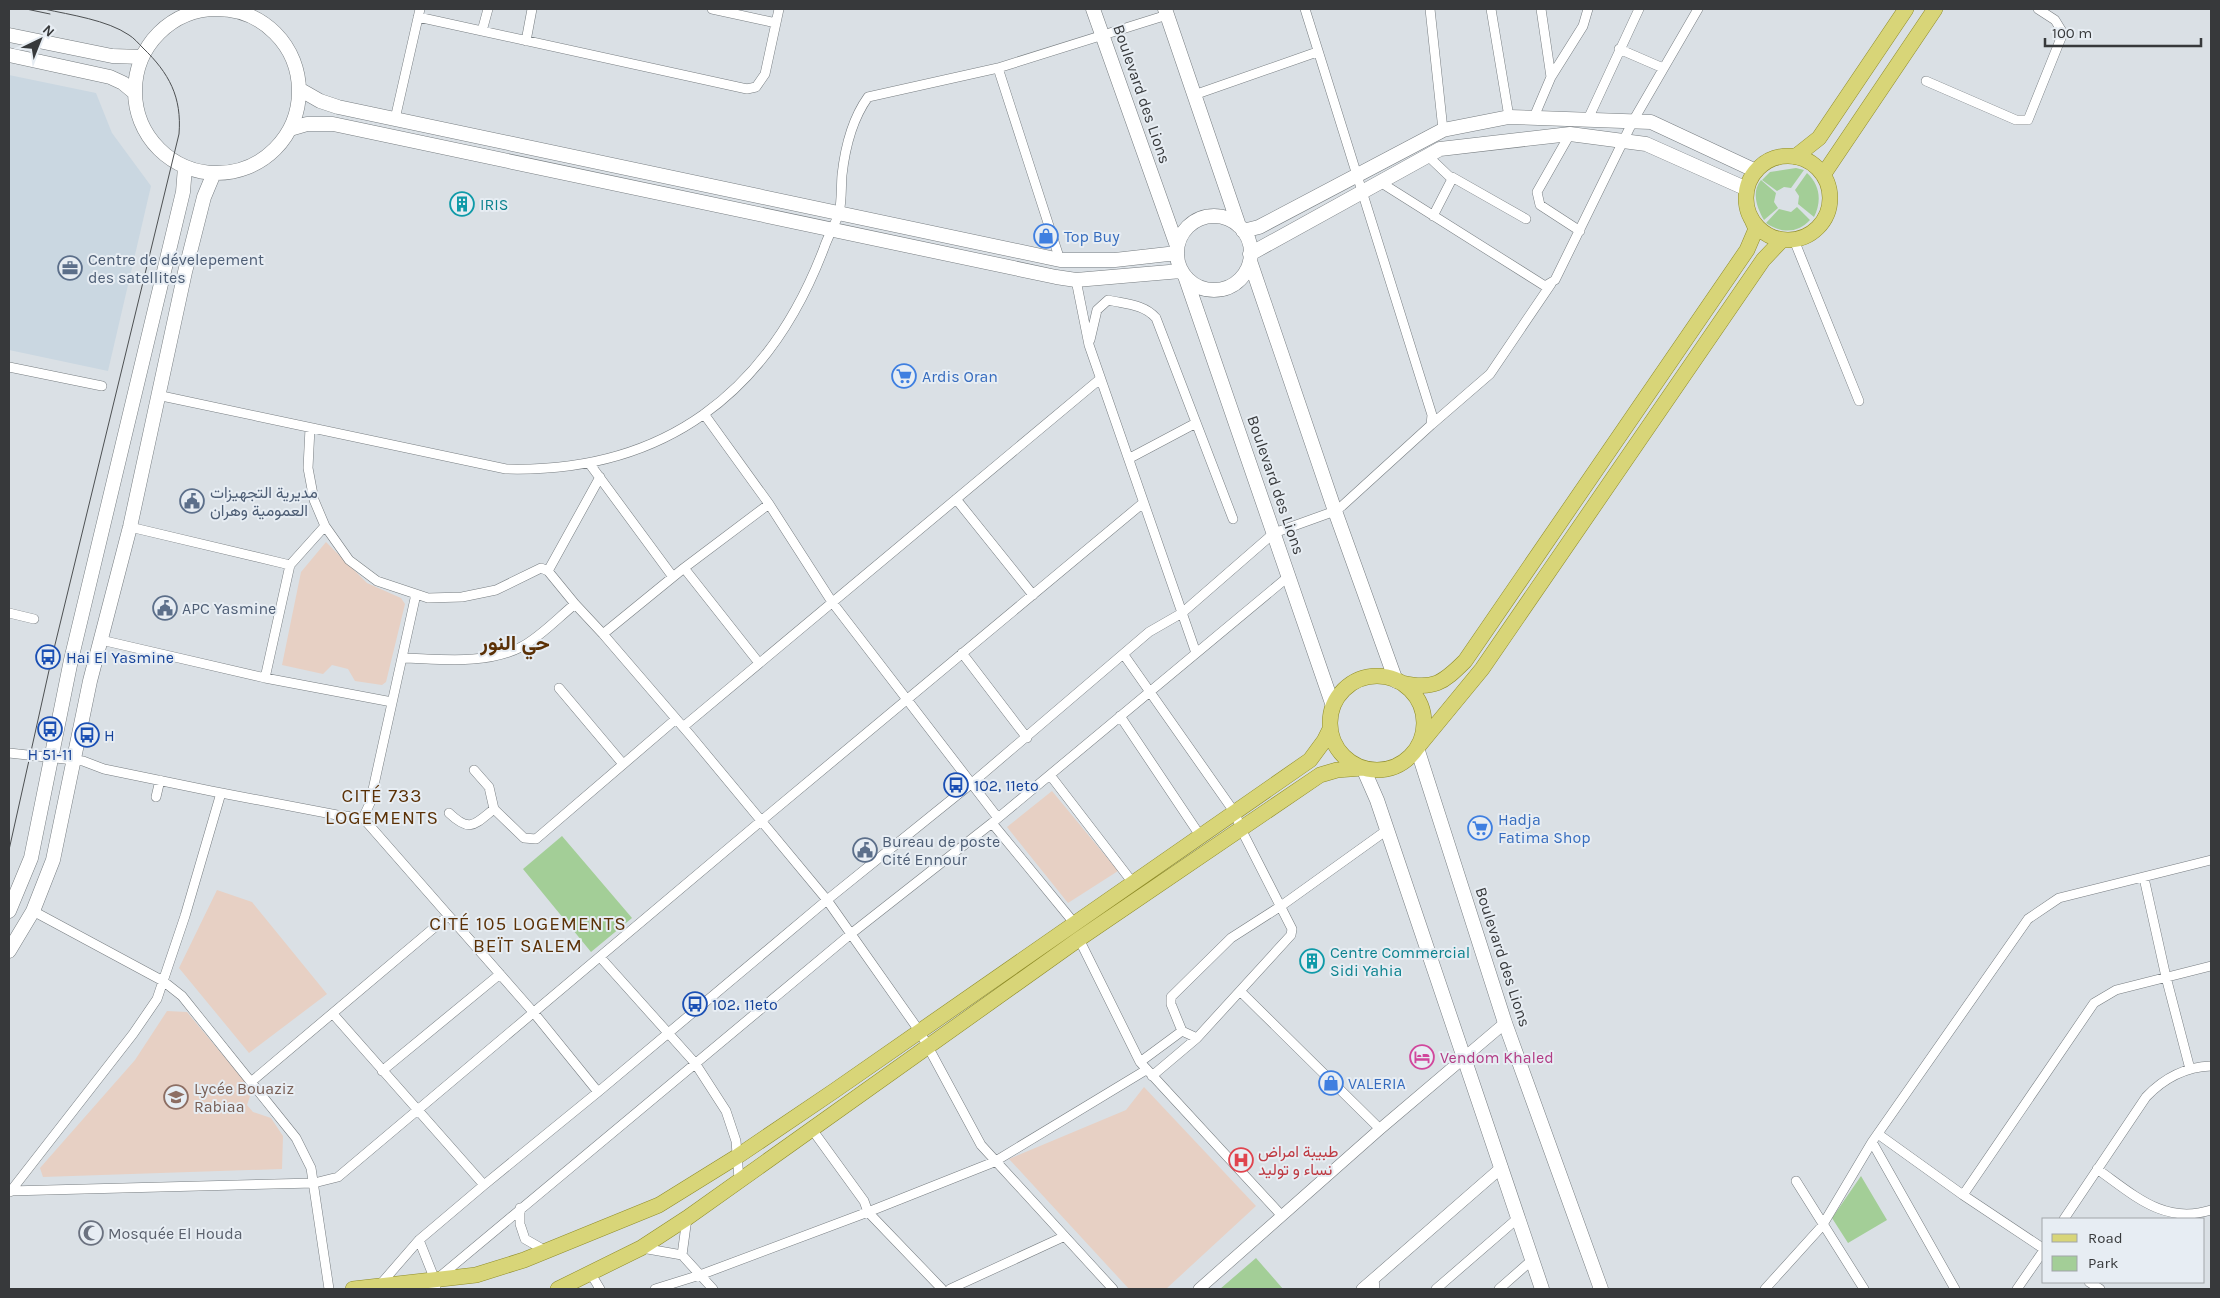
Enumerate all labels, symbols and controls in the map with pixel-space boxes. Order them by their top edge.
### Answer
north arrow [15,15,65,65]
scale bar [2045,15,2201,47]
text: N [39,21,58,41]
street label: Boulevard des Lions [1109,22,1175,166]
text: 100 m [2052,24,2092,42]
building icon: IRIS [449,191,475,217]
place label: IRIS [480,195,508,214]
shop icon: Top Buy [1033,223,1059,249]
place label: Top Buy [1064,227,1120,246]
place label: Centre de dévelepement des satellites [88,250,264,287]
office icon: Centre de dévelepement des satellites [57,255,83,281]
supermarket icon: Ardis Oran [891,363,917,389]
place label: Ardis Oran [922,367,998,386]
street label: Boulevard des Lions [1243,413,1309,557]
place label: مديرية التجهيزات العمومية وهران [210,483,318,521]
public building icon: مديرية التجهيزات العمومية وهران [179,488,205,514]
public building icon: APC Yasmine [152,595,178,621]
place label: APC Yasmine [182,599,276,618]
district label: حي النور [479,631,550,660]
bus stop icon: Hai El Yasmine [35,644,61,670]
place label: Hai El Yasmine [66,648,174,667]
bus stop icon: H 51-11 [37,716,63,742]
bus stop icon: H [74,722,100,748]
place label: H [104,726,115,745]
place label: H 51-11 [28,745,72,764]
bus stop icon: 102, 11eto [943,772,969,798]
place label: 102, 11eto [974,776,1039,795]
district label: CITÉ 733 LOGEMENTS [325,784,439,829]
place label: Hadja Fatima Shop [1498,810,1591,847]
supermarket icon: Hadja Fatima Shop [1467,815,1493,841]
place label: Bureau de poste Cité Ennour [882,832,1000,869]
public building icon: Bureau de poste Cité Ennour [852,837,878,863]
street label: Boulevard des Lions [1471,885,1535,1029]
district label: CITÉ 105 LOGEMENTS BEÏT SALEM [429,912,627,957]
place label: Centre Commercial Sidi Yahia [1330,943,1470,980]
building icon: Centre Commercial Sidi Yahia [1299,948,1325,974]
bus stop icon: 102، 11eto [682,991,708,1017]
place label: 102، 11eto [712,995,778,1014]
hotel icon: Vendom Khaled [1409,1044,1435,1070]
place label: Vendom Khaled [1440,1048,1554,1067]
shop icon: VALERIA [1318,1070,1344,1096]
place label: VALERIA [1348,1074,1406,1093]
place label: Lycée Bouaziz Rabiaa [194,1079,294,1116]
school or university icon: Lycée Bouaziz Rabiaa [163,1084,189,1110]
place label: طبيبة امراض نساء و توليد [1258,1142,1338,1180]
hospital icon: طبيبة امراض نساء و توليد [1228,1147,1254,1173]
legend [2042,1218,2205,1283]
mosque icon: Mosquée El Houda [78,1220,104,1246]
place label: Mosquée El Houda [108,1224,243,1243]
text: Road [2088,1229,2123,1247]
text: Park [2088,1254,2118,1272]

